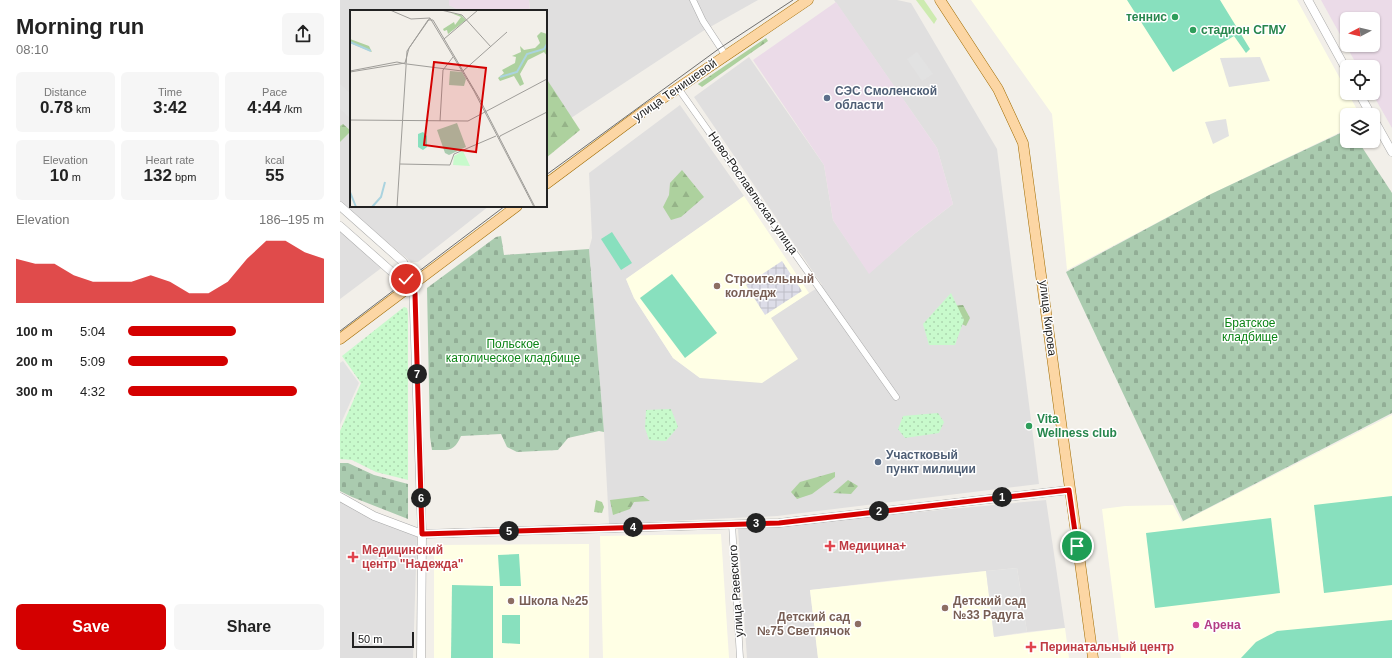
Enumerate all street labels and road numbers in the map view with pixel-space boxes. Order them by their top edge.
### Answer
street label: улица Тенишевой [630,56,720,124]
street label: Ново-Рославльская улица [705,129,801,257]
street label: улица Кирова [1036,279,1060,357]
street label: улица Раевского [726,544,746,638]

